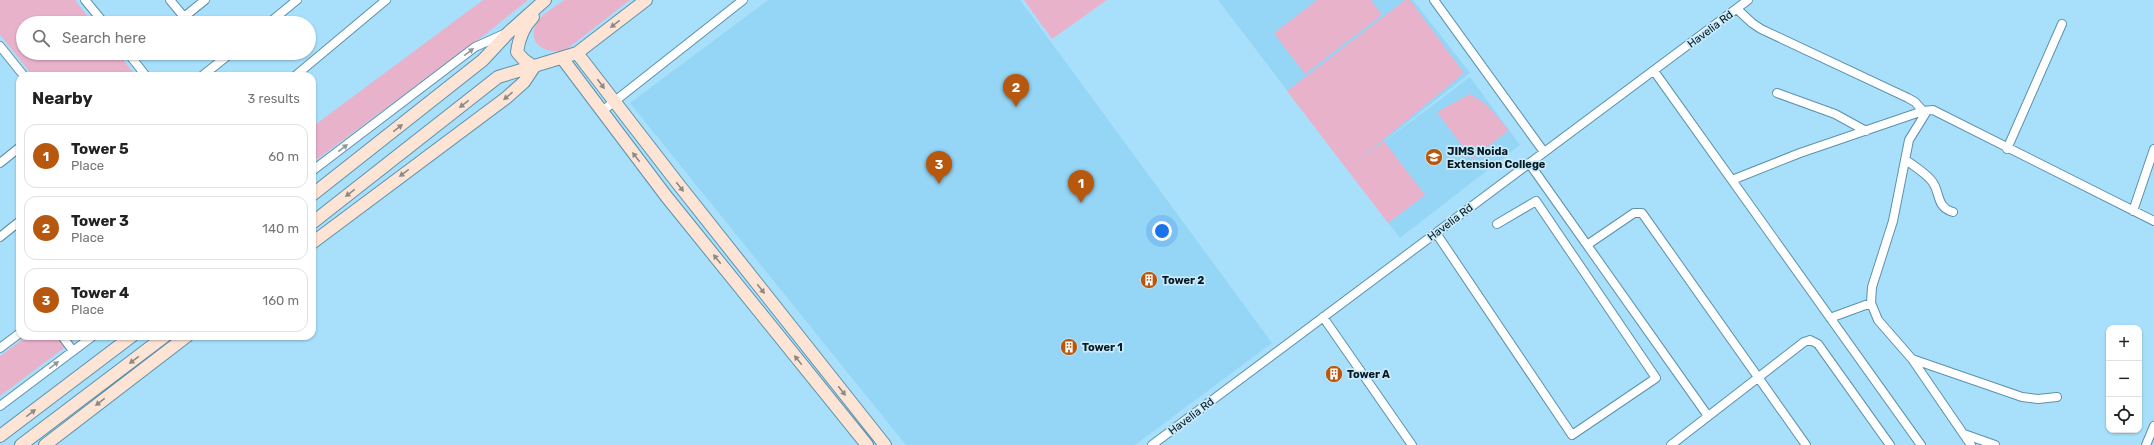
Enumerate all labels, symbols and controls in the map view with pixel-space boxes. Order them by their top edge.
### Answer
street label: Havelia Rd [1685,8,1736,51]
search box [16,16,316,60]
one-way arrow [610,20,621,28]
icon: search [30,27,52,49]
text: Search here [62,29,146,47]
one-way arrow [463,48,474,56]
pin: 2 [1003,74,1029,107]
one-way arrow [596,79,605,90]
text: Nearby [32,88,93,108]
text: 3 results [248,91,300,106]
one-way arrow [503,91,514,100]
one-way arrow [458,99,469,108]
one-way arrow [392,123,403,132]
text: Tower 5 [71,140,129,158]
one-way arrow [338,144,348,152]
place label: JIMS Noida Extension College [1447,145,1546,171]
school or university icon: JIMS Noida Extension College [1424,147,1444,167]
text: 1 [43,149,49,164]
text: 60 m [268,149,299,164]
pin: 3 [926,151,952,184]
one-way arrow [632,152,640,163]
text: Place [71,158,104,173]
one-way arrow [399,169,409,177]
pin: 1 [1068,170,1094,203]
one-way arrow [676,181,685,192]
one-way arrow [345,188,356,197]
street label: Havelia Rd [1425,201,1476,244]
text: Tower 3 [71,212,129,230]
text: 2 [42,221,50,236]
text: 140 m [262,221,299,236]
your location [1152,221,1172,241]
text: Place [71,230,104,245]
one-way arrow [712,253,721,264]
building icon: Tower 2 [1139,270,1159,290]
place label: Tower 2 [1162,274,1204,287]
one-way arrow [757,283,766,294]
text: Tower 4 [71,284,129,302]
text: 3 [42,293,50,308]
text: 160 m [263,293,299,308]
text: Place [71,302,104,317]
map controls [2106,325,2142,433]
button: + [2106,325,2142,361]
building icon: Tower 1 [1059,337,1079,357]
place label: Tower 1 [1082,341,1123,354]
one-way arrow [129,355,140,364]
one-way arrow [794,355,803,366]
one-way arrow [48,361,59,370]
button: − [2106,361,2142,397]
building icon: Tower A [1324,364,1344,384]
place label: Tower A [1347,368,1390,381]
one-way arrow [838,385,846,396]
street label: Havelia Rd [1166,395,1217,438]
button: locate [2106,397,2142,433]
one-way arrow [95,398,106,406]
one-way arrow [26,408,37,417]

